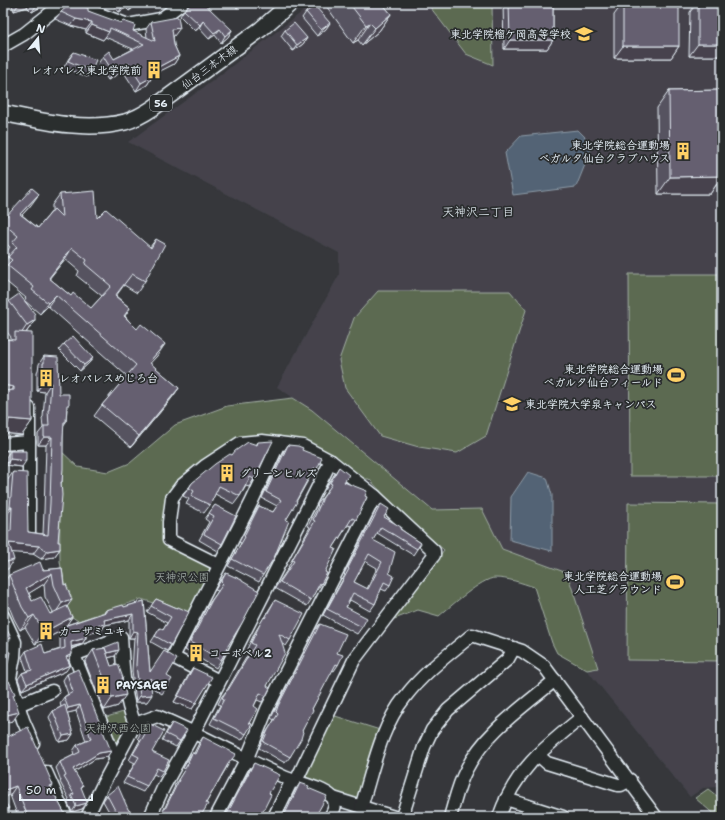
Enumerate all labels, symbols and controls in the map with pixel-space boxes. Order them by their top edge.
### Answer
north arrow [18,18,58,58]
text: N [34,20,47,37]
school or university icon: 東北学院榴ケ岡高等学校 [574,24,594,44]
place label: 東北学院榴ケ岡高等学校 [450,27,571,42]
street label: 仙台三本木線 [178,42,240,93]
building icon: レオパレス東北学院前 [144,60,164,80]
place label: レオパレス東北学院前 [31,63,141,78]
road number: 56 [150,95,172,111]
place label: 東北学院総合運動場 べガルタ仙台クラブハウス [539,138,670,166]
building icon: 東北学院総合運動場 べガルタ仙台クラブハウス [673,141,693,161]
district label: 天神沢二丁目 [442,204,514,220]
place label: 東北学院総合運動場 ベガルタ仙台フィールド [544,362,663,390]
sports icon: 東北学院総合運動場 ベガルタ仙台フィールド [666,365,686,385]
building icon: レオパレスめじろ台 [36,368,56,388]
place label: レオパレスめじろ台 [59,371,158,386]
school or university icon: 東北学院大学泉キャンパス [502,394,522,414]
place label: 東北学院大学泉キャンパス [525,397,657,412]
building icon: グリーンヒルズ [217,463,237,483]
place label: グリーンヒルズ [240,466,317,481]
place label: 東北学院総合運動場 人工芝グラウンド [563,569,662,597]
park label: 天神沢公園 [155,570,210,585]
sports icon: 東北学院総合運動場 人工芝グラウンド [665,572,685,592]
building icon: カーザミユキ [36,621,56,641]
place label: カーザミユキ [59,624,125,639]
building icon: コーポベル2 [186,643,206,663]
place label: コーポベル2 [209,646,272,661]
building icon: PAYSAGE [93,675,113,695]
place label: PAYSAGE [116,678,168,693]
park label: 天神沢西公園 [85,721,151,736]
scale bar [20,776,92,802]
text: 50 m [26,782,56,798]

